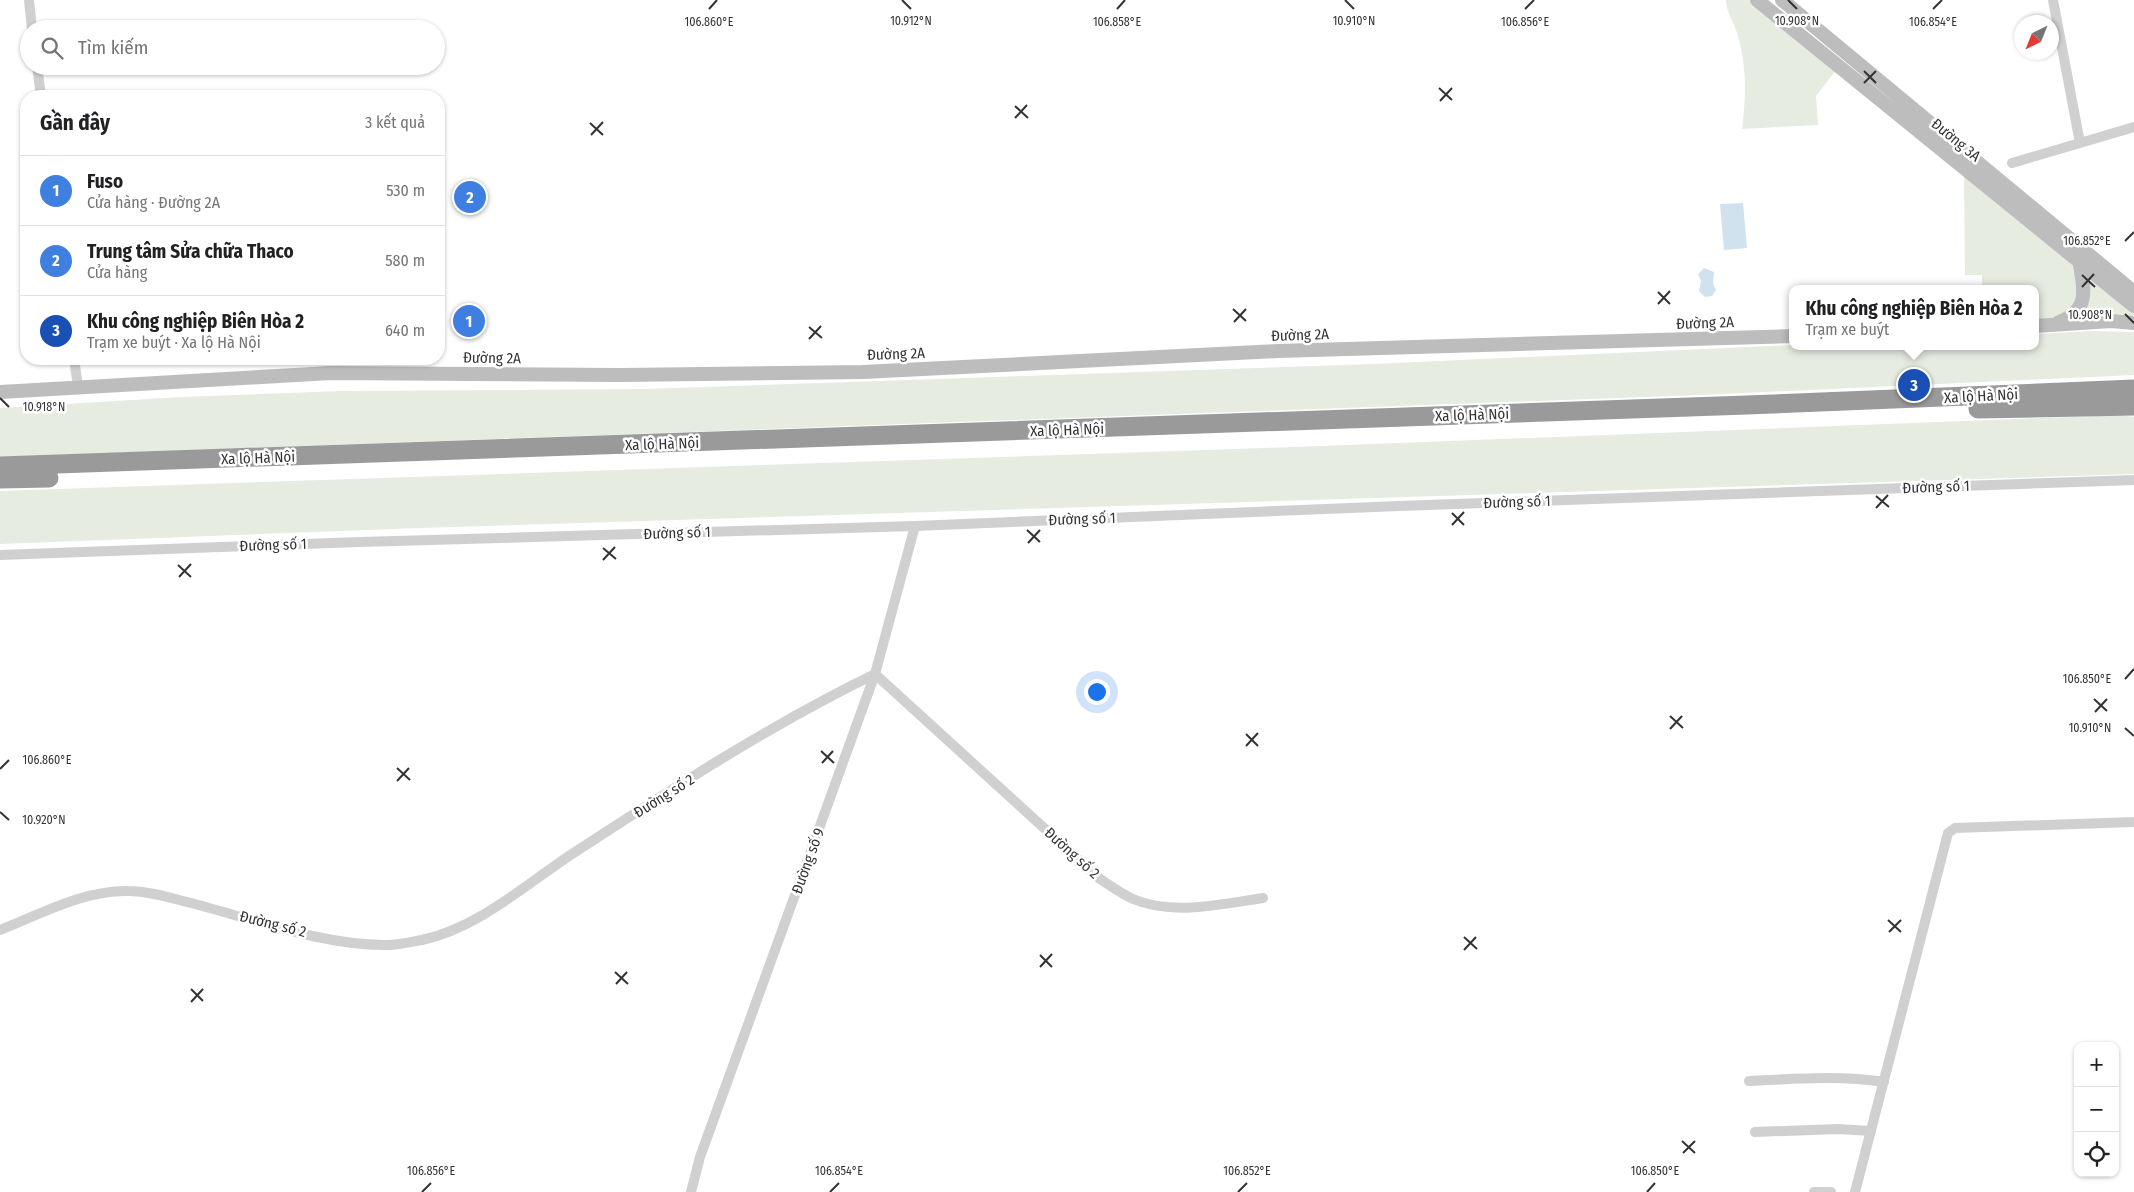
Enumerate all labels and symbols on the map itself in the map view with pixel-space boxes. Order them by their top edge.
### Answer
text: 10.912°N [890,14,932,28]
text: 10.910°N [1333,14,1375,28]
text: 10.908°N [1775,14,1819,28]
text: 106.860°E [685,15,734,29]
text: 106.858°E [1093,15,1141,29]
text: 106.856°E [1501,15,1549,29]
text: 106.854°E [1909,15,1957,29]
north arrow [2014,15,2059,60]
street label: Đường 3A [1928,115,1984,165]
pin: 2 [454,178,486,216]
text: 106.852°E [2063,234,2111,248]
pin: 1 [453,302,485,340]
text: 10.908°N [2068,308,2112,322]
street label: Đường 2A [1676,313,1734,333]
street label: Đường 2A [1271,325,1329,345]
street label: Đường 2A [867,344,925,364]
street label: Đường 2A [463,348,521,368]
pin: 3 [1898,366,1930,404]
street label: Xa lộ Hà Nội [1944,385,2018,407]
text: 10.918°N [23,400,65,414]
street label: Xa lộ Hà Nội [1435,405,1509,425]
street label: Xa lộ Hà Nội [1030,420,1104,440]
street label: Xa lộ Hà Nội [625,434,699,454]
street label: Xa lộ Hà Nội [221,448,295,468]
street label: Đường số 1 [1902,477,1970,497]
street label: Đường số 1 [1483,492,1551,512]
street label: Đường số 1 [1048,509,1116,529]
street label: Đường số 1 [643,523,711,543]
street label: Đường số 1 [239,535,307,555]
text: 106.850°E [2063,672,2112,686]
your location [1084,679,1110,705]
text: 10.910°N [2069,721,2111,735]
text: 106.860°E [23,753,72,767]
street label: Đường số 2 [630,770,698,822]
text: 10.920°N [22,813,66,827]
street label: Đường số 2 [1041,824,1104,883]
street label: Đường số 9 [788,826,828,896]
street label: Đường số 2 [238,907,309,941]
text: 106.856°E [407,1164,455,1178]
text: 106.854°E [815,1164,863,1178]
text: 106.852°E [1223,1164,1271,1178]
text: 106.850°E [1631,1164,1680,1178]

